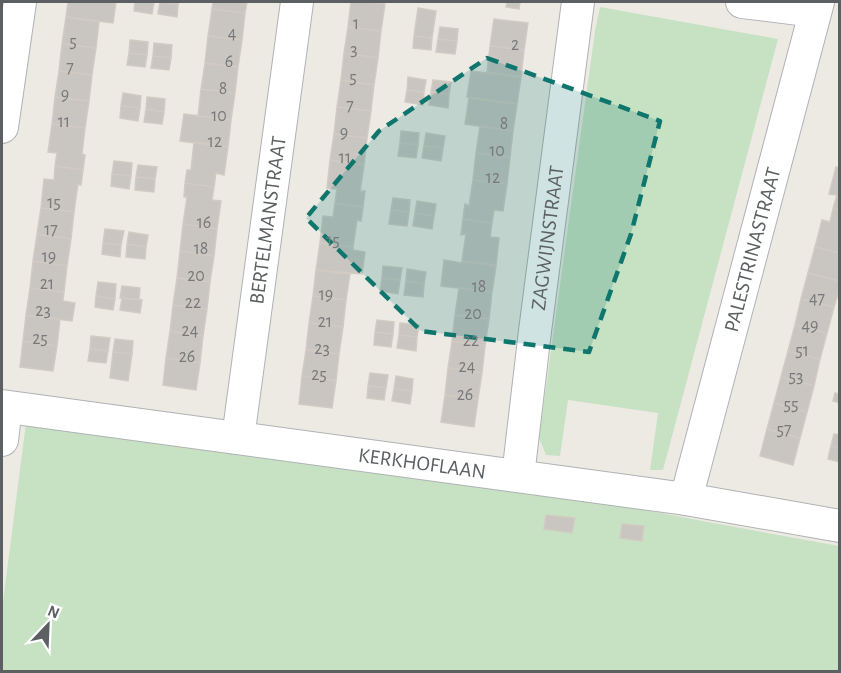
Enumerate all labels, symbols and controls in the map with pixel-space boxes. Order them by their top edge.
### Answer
house number: 1 [353,15,359,33]
house number: 4 [228,25,237,43]
house number: 5 [69,33,77,51]
house number: 2 [511,36,519,54]
house number: 3 [350,41,358,59]
house number: 6 [225,53,233,71]
house number: 7 [66,59,74,77]
house number: 5 [349,69,357,87]
house number: 8 [219,80,227,98]
house number: 9 [61,86,69,104]
house number: 7 [346,97,354,115]
house number: 10 [211,107,227,125]
house number: 11 [58,113,70,131]
house number: 8 [500,115,508,133]
house number: 9 [340,124,348,142]
house number: 12 [208,133,222,151]
street label: BERTELMANSTRAAT [246,135,290,305]
house number: 10 [489,142,505,160]
house number: 11 [339,149,351,167]
street label: ZAGWIJNSTRAAT [528,164,568,311]
street label: PALESTRINASTRAAT [721,165,785,334]
house number: 12 [486,169,500,187]
house number: 15 [47,194,61,212]
house number: 16 [197,214,211,232]
house number: 17 [44,221,58,239]
house number: 15 [326,232,340,250]
house number: 18 [194,240,208,258]
house number: 19 [42,248,56,266]
house number: 20 [187,267,205,285]
house number: 21 [40,275,54,293]
house number: 18 [472,278,486,296]
house number: 19 [319,286,333,304]
house number: 47 [809,290,825,308]
house number: 22 [185,294,201,312]
house number: 23 [35,302,51,320]
house number: 20 [464,305,482,323]
house number: 21 [318,313,332,331]
house number: 49 [801,317,819,335]
house number: 24 [182,322,199,340]
house number: 25 [32,330,48,348]
house number: 22 [463,332,479,350]
house number: 23 [314,340,330,358]
house number: 51 [795,342,809,360]
house number: 26 [179,348,195,366]
house number: 24 [459,358,476,376]
house number: 25 [311,366,327,384]
house number: 53 [789,368,803,386]
house number: 26 [457,386,473,404]
house number: 55 [783,396,799,414]
house number: 57 [776,421,792,439]
street label: KERKHOFLAAN [357,445,487,483]
north arrow [18,595,78,655]
text: N [45,603,62,622]

